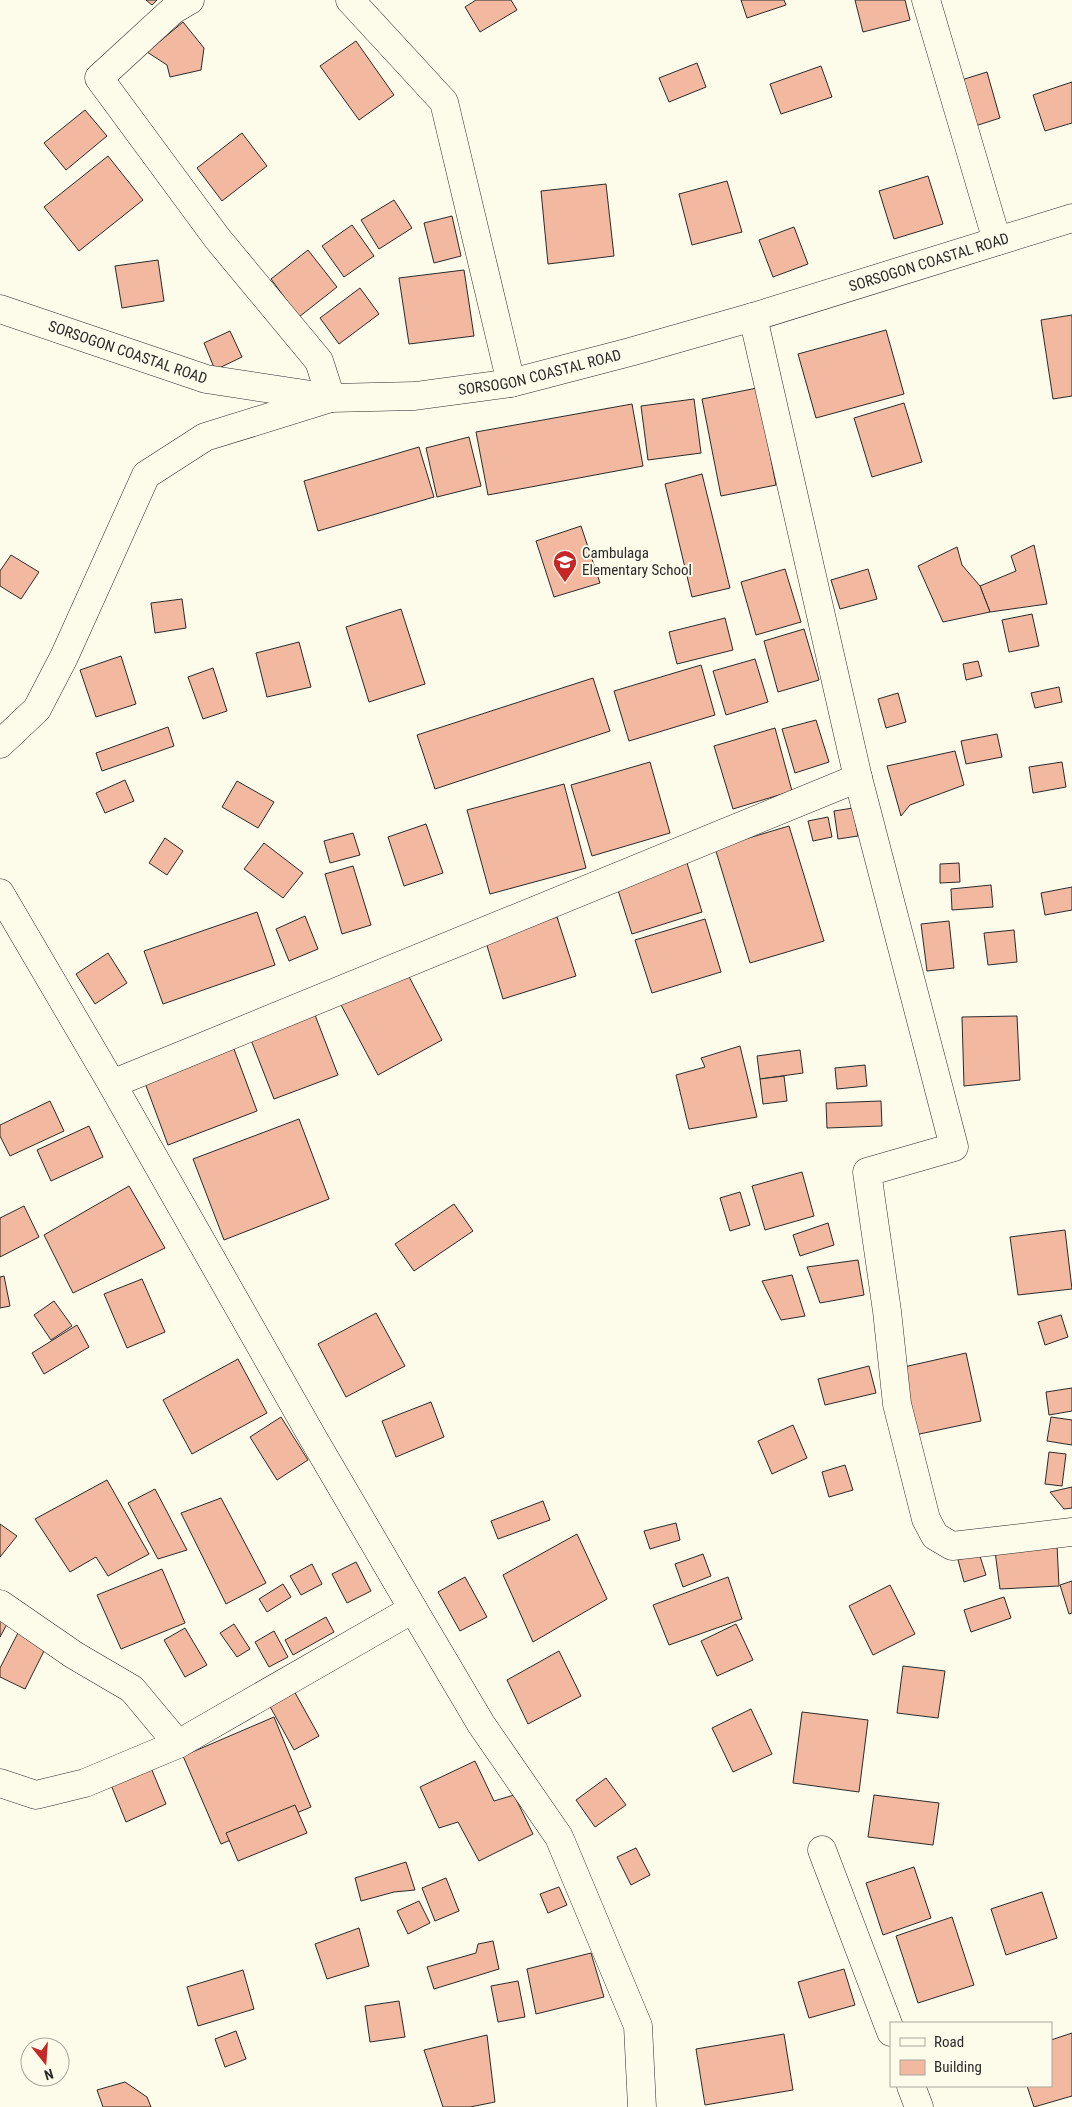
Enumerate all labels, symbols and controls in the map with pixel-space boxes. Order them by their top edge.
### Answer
street label: SORSOGON COASTAL ROAD [847,229,1011,296]
street label: SORSOGON COASTAL ROAD [46,317,210,388]
street label: SORSOGON COASTAL ROAD [457,346,623,399]
place label: Cambulaga Elementary School [582,544,692,579]
school or university icon: Cambulaga Elementary School [552,549,578,583]
legend [890,2022,1052,2087]
text: Road [934,2033,964,2051]
north arrow [20,2037,70,2087]
text: Building [934,2058,982,2076]
text: N [42,2066,55,2083]

